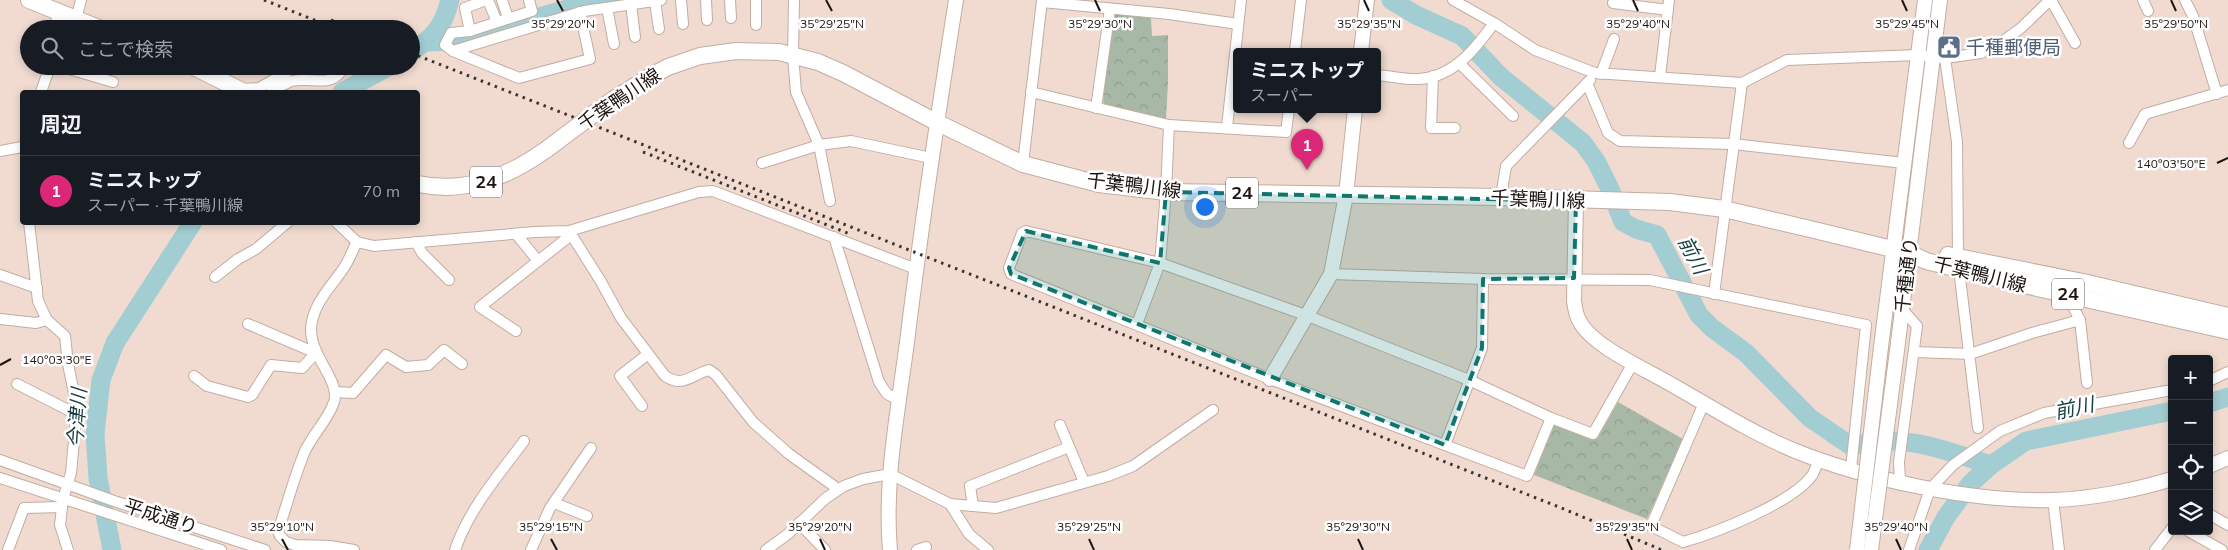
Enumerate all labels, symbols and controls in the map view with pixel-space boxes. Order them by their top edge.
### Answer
text: 35°29'20"N [531,16,595,31]
text: 35°29'25"N [800,16,864,31]
text: 35°29'30"N [1068,16,1132,31]
text: 35°29'35"N [1337,16,1401,31]
text: 35°29'40"N [1606,16,1670,31]
text: 35°29'45"N [1875,16,1939,31]
text: 35°29'50"N [2144,16,2208,31]
search box [20,20,420,75]
icon: search [38,34,66,62]
public building icon: 千種郵便局 [1936,34,1962,60]
place label: 千種郵便局 [1966,35,2061,59]
text: ここで検索 [78,37,173,61]
popup [1233,48,1381,113]
text: ミニストップ [1250,58,1364,82]
street label: 千葉鴨川線 [573,62,665,136]
text: スーパー [1250,85,1314,105]
text: 周辺 [40,111,82,137]
pin: 1 [1291,129,1323,170]
text: 140°03'50"E [2136,156,2206,171]
road number: 24 [470,166,502,198]
street label: 千葉鴨川線 [1085,167,1183,203]
text: ミニストップ [87,168,201,192]
road number: 24 [1226,178,1258,208]
text: 1 [51,181,61,201]
text: 70 m [363,181,400,201]
street label: 千葉鴨川線 [1490,185,1586,213]
your location [1192,194,1218,220]
text: スーパー · 千葉鴨川線 [87,195,243,215]
water label: 前川 [1673,231,1715,280]
street label: 千種通り [1889,236,1923,314]
street label: 千葉鴨川線 [1931,251,2029,297]
road number: 24 [2052,278,2084,310]
text: 140°03'30"E [22,352,92,367]
map controls [2168,355,2213,535]
button: + [2168,355,2213,400]
water label: 今津川 [62,385,91,449]
water label: 前川 [2052,391,2098,424]
button: − [2168,400,2213,445]
button: locate [2168,445,2213,490]
button: layers [2168,490,2213,535]
street label: 平成通り [121,493,201,539]
text: 35°29'10"N [250,519,314,534]
text: 35°29'15"N [519,519,583,534]
text: 35°29'20"N [788,519,852,534]
text: 35°29'25"N [1057,519,1121,534]
text: 35°29'30"N [1326,519,1390,534]
text: 35°29'35"N [1595,519,1659,534]
text: 35°29'40"N [1864,519,1928,534]

